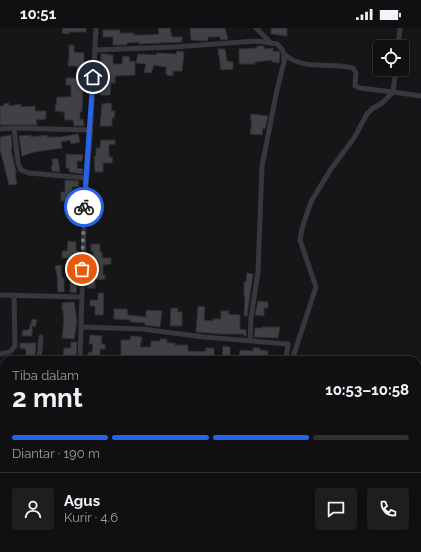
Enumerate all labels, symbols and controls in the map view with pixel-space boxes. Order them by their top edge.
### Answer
text: 10:51 [20,5,56,23]
map controls [373,40,409,76]
button: locate [373,40,409,76]
pin [76,60,110,94]
icon: home [82,66,104,88]
courier [64,187,104,227]
icon: bike [73,196,95,218]
pin [65,252,99,286]
icon: bag [71,258,93,280]
text: Tiba dalam [12,368,79,383]
text: 10:53–10:58 [325,381,409,399]
text: 2 mnt [12,383,83,413]
text: Diantar · 190 m [12,446,100,461]
button: person [12,488,54,530]
button: chat [315,488,357,530]
button: phone [367,488,409,530]
text: Agus [64,492,100,510]
text: Kurir · 4.6 [64,510,118,525]

